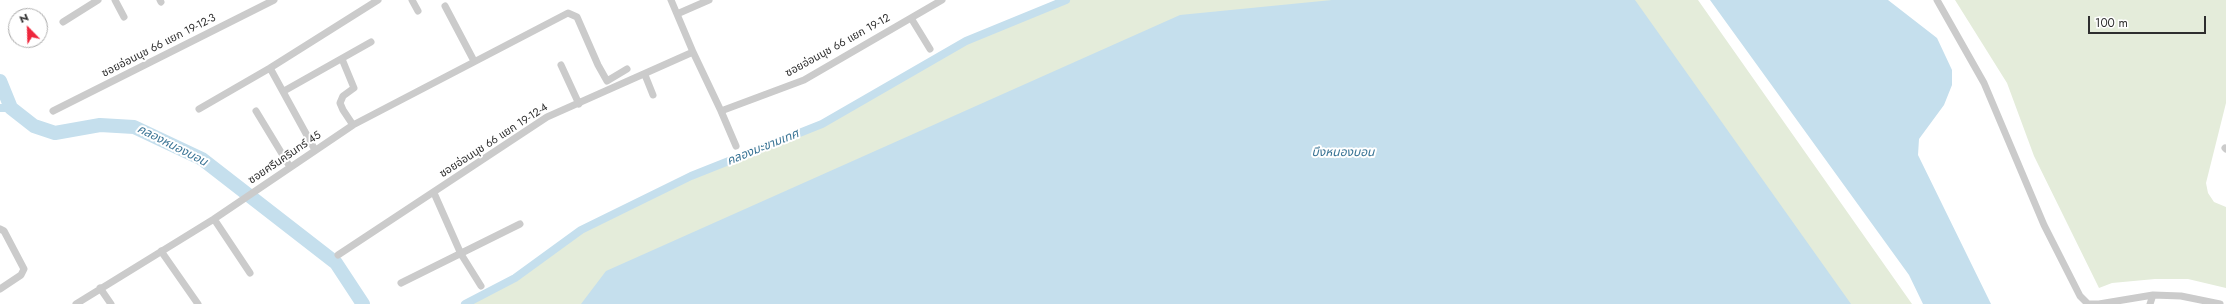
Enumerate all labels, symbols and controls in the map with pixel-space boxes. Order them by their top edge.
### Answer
north arrow [8,8,48,48]
scale bar [2090,8,2208,34]
text: N [17,9,31,27]
street label: ซอยอ่อนนุช 66 แยก 19-12-3 [100,12,218,80]
street label: ซอยอ่อนนุช 66 แยก 19-12 [783,12,893,80]
text: 100 m [2095,14,2128,32]
street label: ซอยอ่อนนุช 66 แยก 19-12-4 [437,101,551,181]
water label: คลองหนองบอน [135,122,209,170]
water label: คลองมะขามเทศ [725,127,801,169]
street label: ซอยศรีนครินทร์ 45 [246,129,324,187]
water label: บึงหนองบอน [1312,146,1374,160]

